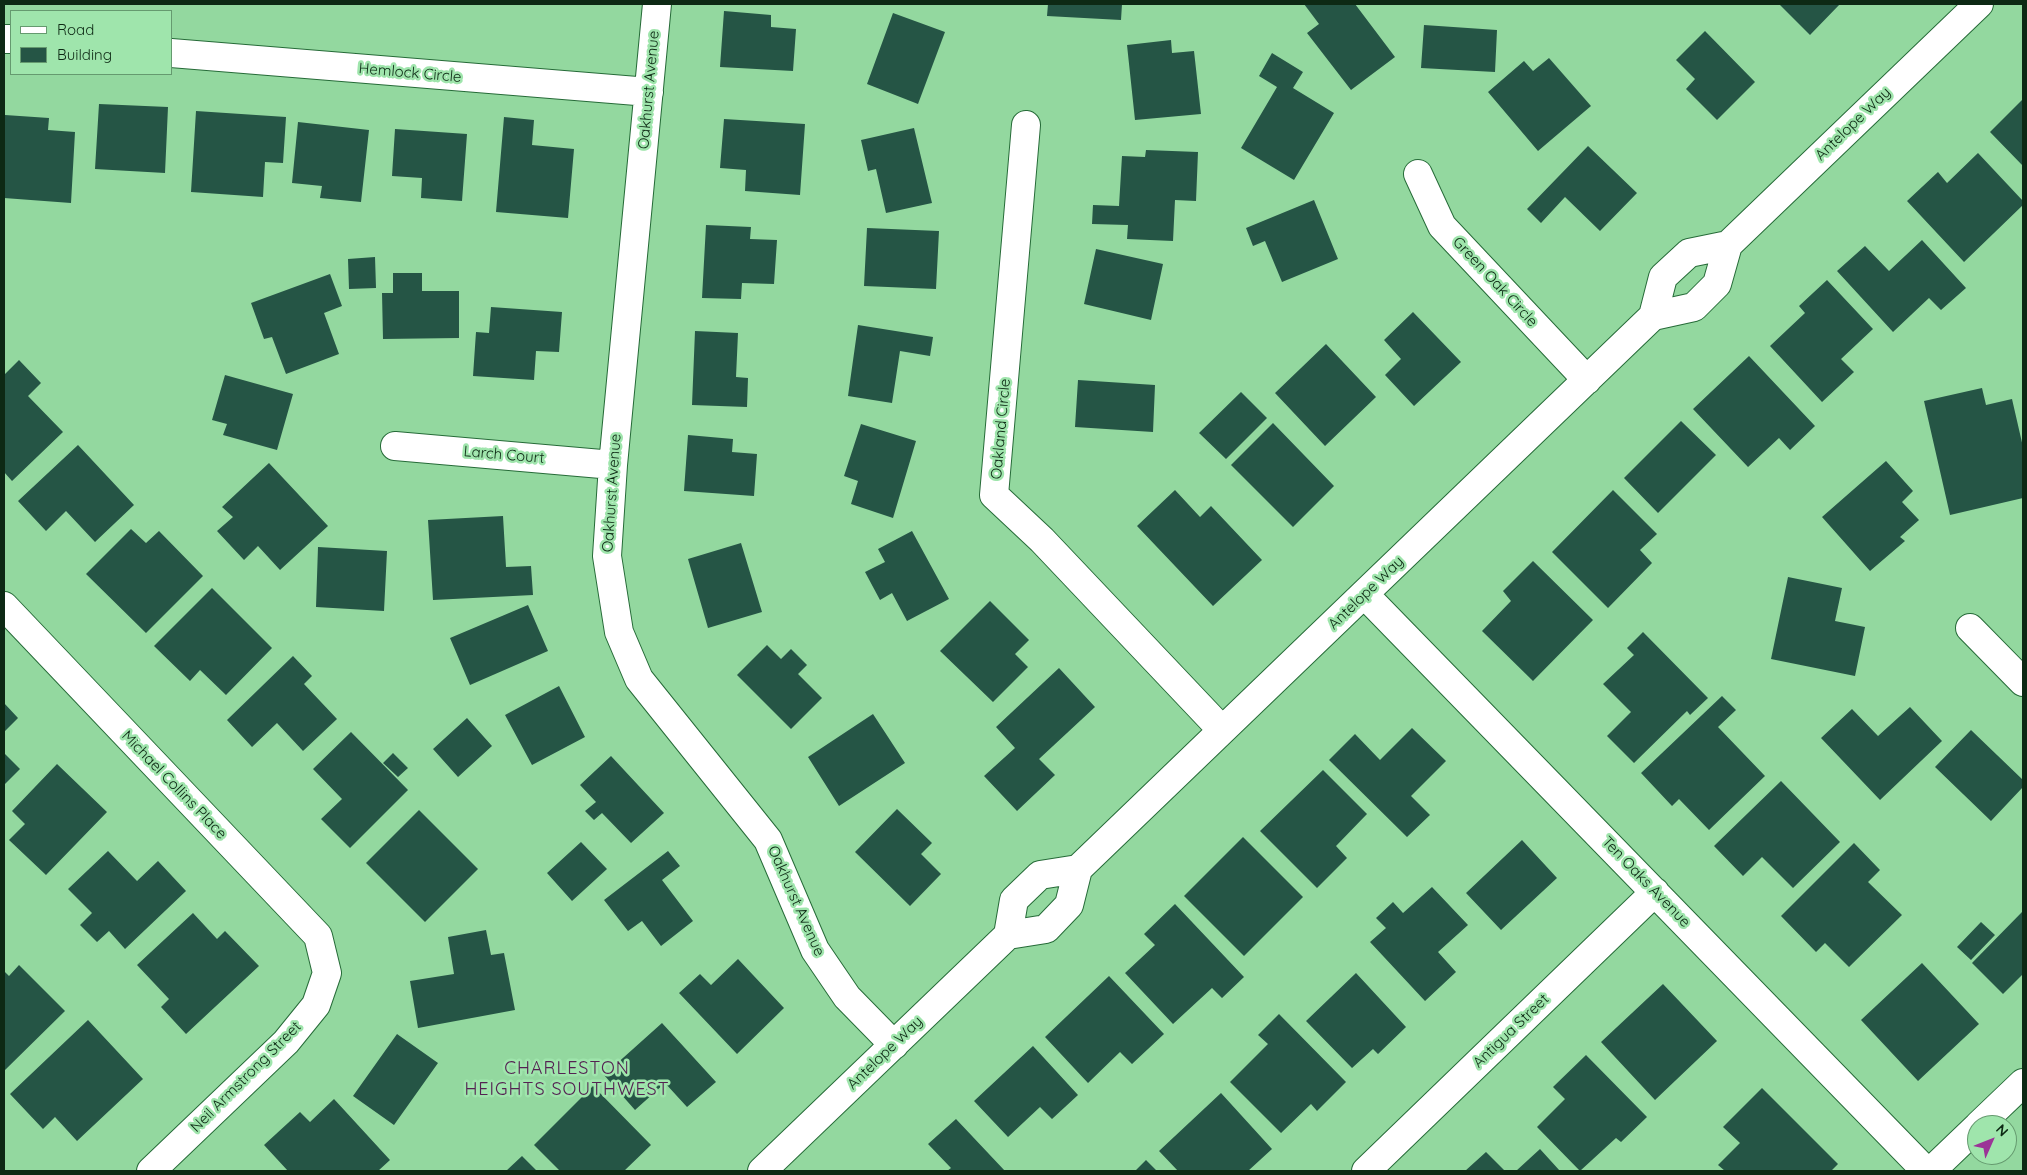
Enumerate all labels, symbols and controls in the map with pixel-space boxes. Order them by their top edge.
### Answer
legend [10,10,172,75]
text: Road [57,20,94,39]
street label: Oakhurst Avenue [635,30,663,150]
text: Building [57,45,112,64]
street label: Hemlock Circle [358,60,462,86]
street label: Antelope Way [1812,84,1894,164]
street label: Green Oak Circle [1449,233,1541,331]
street label: Oakland Circle [988,378,1014,480]
street label: Oakhurst Avenue [599,433,625,553]
street label: Larch Court [463,442,545,468]
street label: Antelope Way [1325,553,1407,633]
street label: Michael Collins Place [118,727,230,843]
street label: Ten Oaks Avenue [1598,833,1694,931]
street label: Oakhurst Avenue [764,843,828,959]
street label: Antigua Street [1469,990,1553,1072]
street label: Antelope Way [844,1013,926,1093]
street label: Neil Armstrong Street [187,1018,305,1136]
district label: CHARLESTON HEIGHTS SOUTHWEST [462,1058,672,1100]
north arrow [1967,1115,2017,1165]
text: N [1992,1120,2012,1140]

